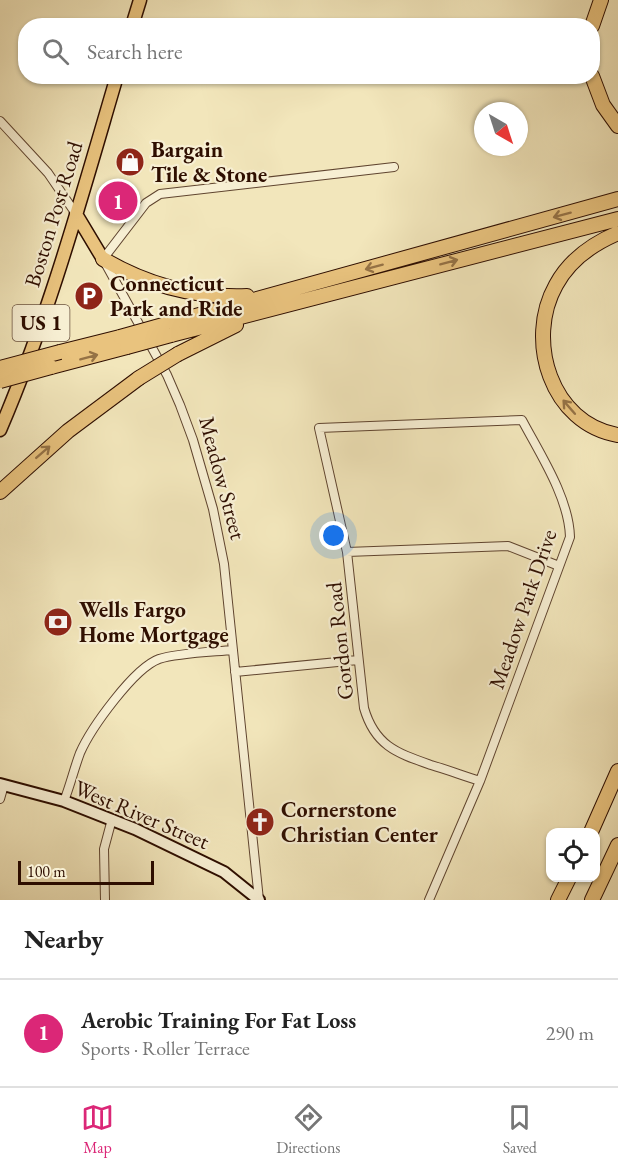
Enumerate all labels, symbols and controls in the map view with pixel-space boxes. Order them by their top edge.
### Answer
search box [18,18,600,84]
icon: search [39,35,72,68]
text: Search here [87,37,182,66]
north arrow [474,102,528,156]
place label: Bargain Tile & Stone [151,135,267,189]
street label: Boston Post Road [18,137,90,291]
shop icon: Bargain Tile & Stone [114,146,146,178]
pin: 1 [98,178,138,224]
one-way arrow [552,209,571,221]
one-way arrow [439,256,458,268]
one-way arrow [365,262,384,273]
place label: Connecticut Park and Ride [110,269,242,323]
parking icon: Connecticut Park and Ride [73,280,105,312]
road number: US 1 [12,305,70,341]
one-way arrow [79,351,98,362]
one-way arrow [562,399,575,415]
street label: Meadow Street [192,413,253,543]
one-way arrow [35,445,50,459]
your location [319,521,348,550]
street label: Meadow Park Drive [482,525,563,693]
street label: Gordon Road [319,580,360,701]
place label: Wells Fargo Home Mortgage [79,595,229,649]
bank icon: Wells Fargo Home Mortgage [42,606,74,638]
street label: West River Street [70,773,214,856]
place label: Cornerstone Christian Center [281,795,439,849]
church icon: Cornerstone Christian Center [244,806,276,838]
map controls [546,828,600,882]
button: locate [546,828,600,882]
scale bar [18,858,154,886]
text: 100 m [27,861,66,882]
text: Nearby [24,922,104,956]
text: Aerobic Training For Fat Loss [81,1006,356,1035]
text: 1 [38,1020,49,1046]
text: 290 m [546,1020,594,1046]
text: Sports · Roller Terrace [81,1035,250,1061]
tab: Map [81,1101,114,1158]
tab: Directions [276,1101,341,1158]
tab: Saved [503,1101,537,1158]

